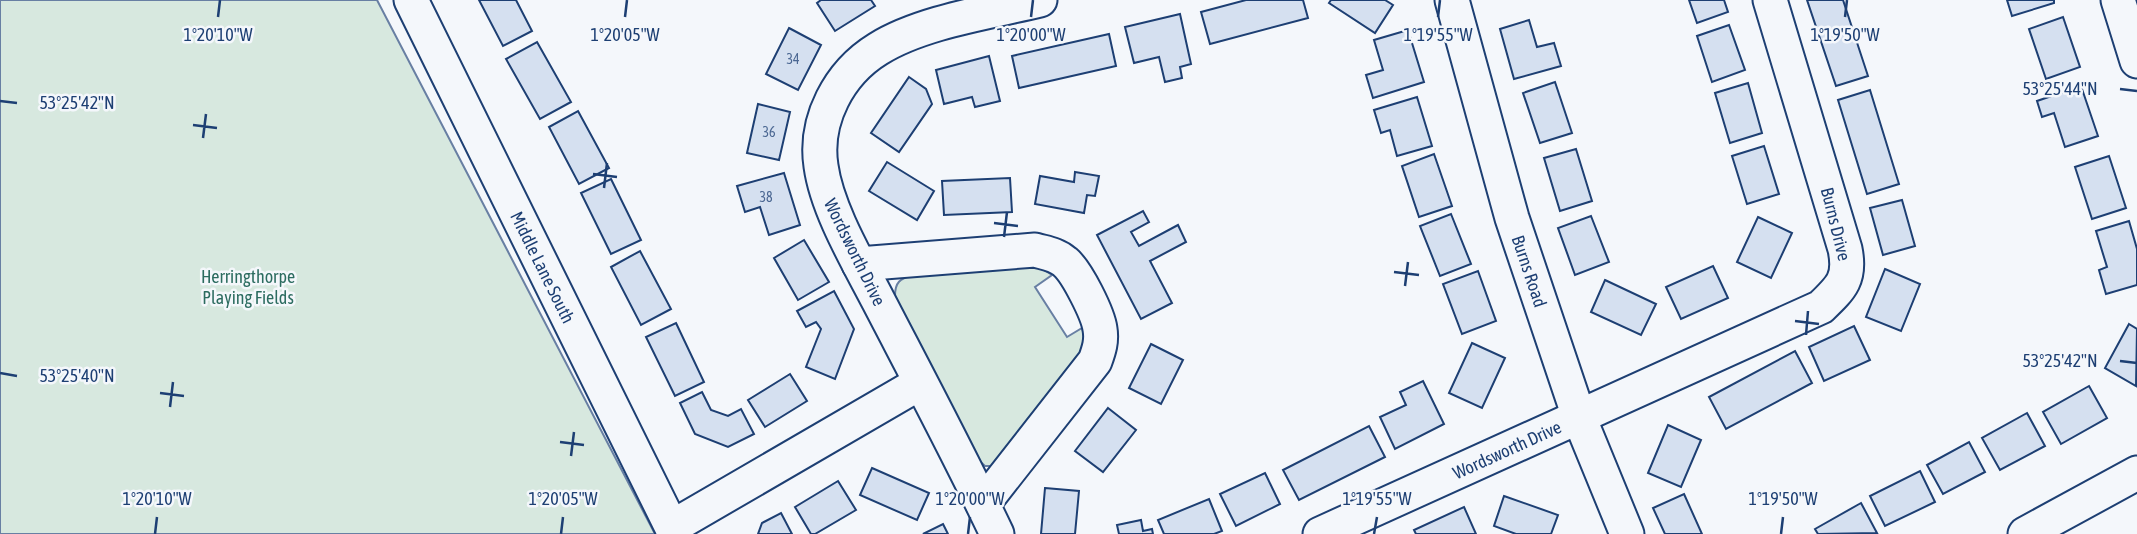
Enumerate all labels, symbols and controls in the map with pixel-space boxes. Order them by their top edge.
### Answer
text: 1°20'10"W [183,24,253,45]
text: 1°20'05"W [590,24,660,45]
text: 1°20'00"W [996,24,1066,45]
text: 1°19'55"W [1403,24,1473,45]
text: 1°19'50"W [1810,24,1880,45]
house number: 34 [786,51,800,67]
text: 53°25'44"N [2022,78,2098,99]
text: 53°25'42"N [39,92,115,113]
house number: 36 [762,124,776,140]
street label: Burns Drive [1817,185,1855,263]
house number: 38 [759,189,773,205]
street label: Wordsworth Drive [820,195,890,309]
street label: Middle Lane South [507,208,580,326]
street label: Burns Road [1508,232,1552,310]
park label: Herringthorpe Playing Fields [201,266,295,308]
text: 53°25'42"N [2022,350,2098,371]
text: 53°25'40"N [39,365,115,386]
street label: Wordsworth Drive [1449,416,1564,483]
text: 1°20'10"W [122,488,192,509]
text: 1°20'05"W [528,488,598,509]
text: 1°20'00"W [935,488,1005,509]
text: 1°19'55"W [1342,488,1412,509]
text: 1°19'50"W [1748,488,1818,509]

